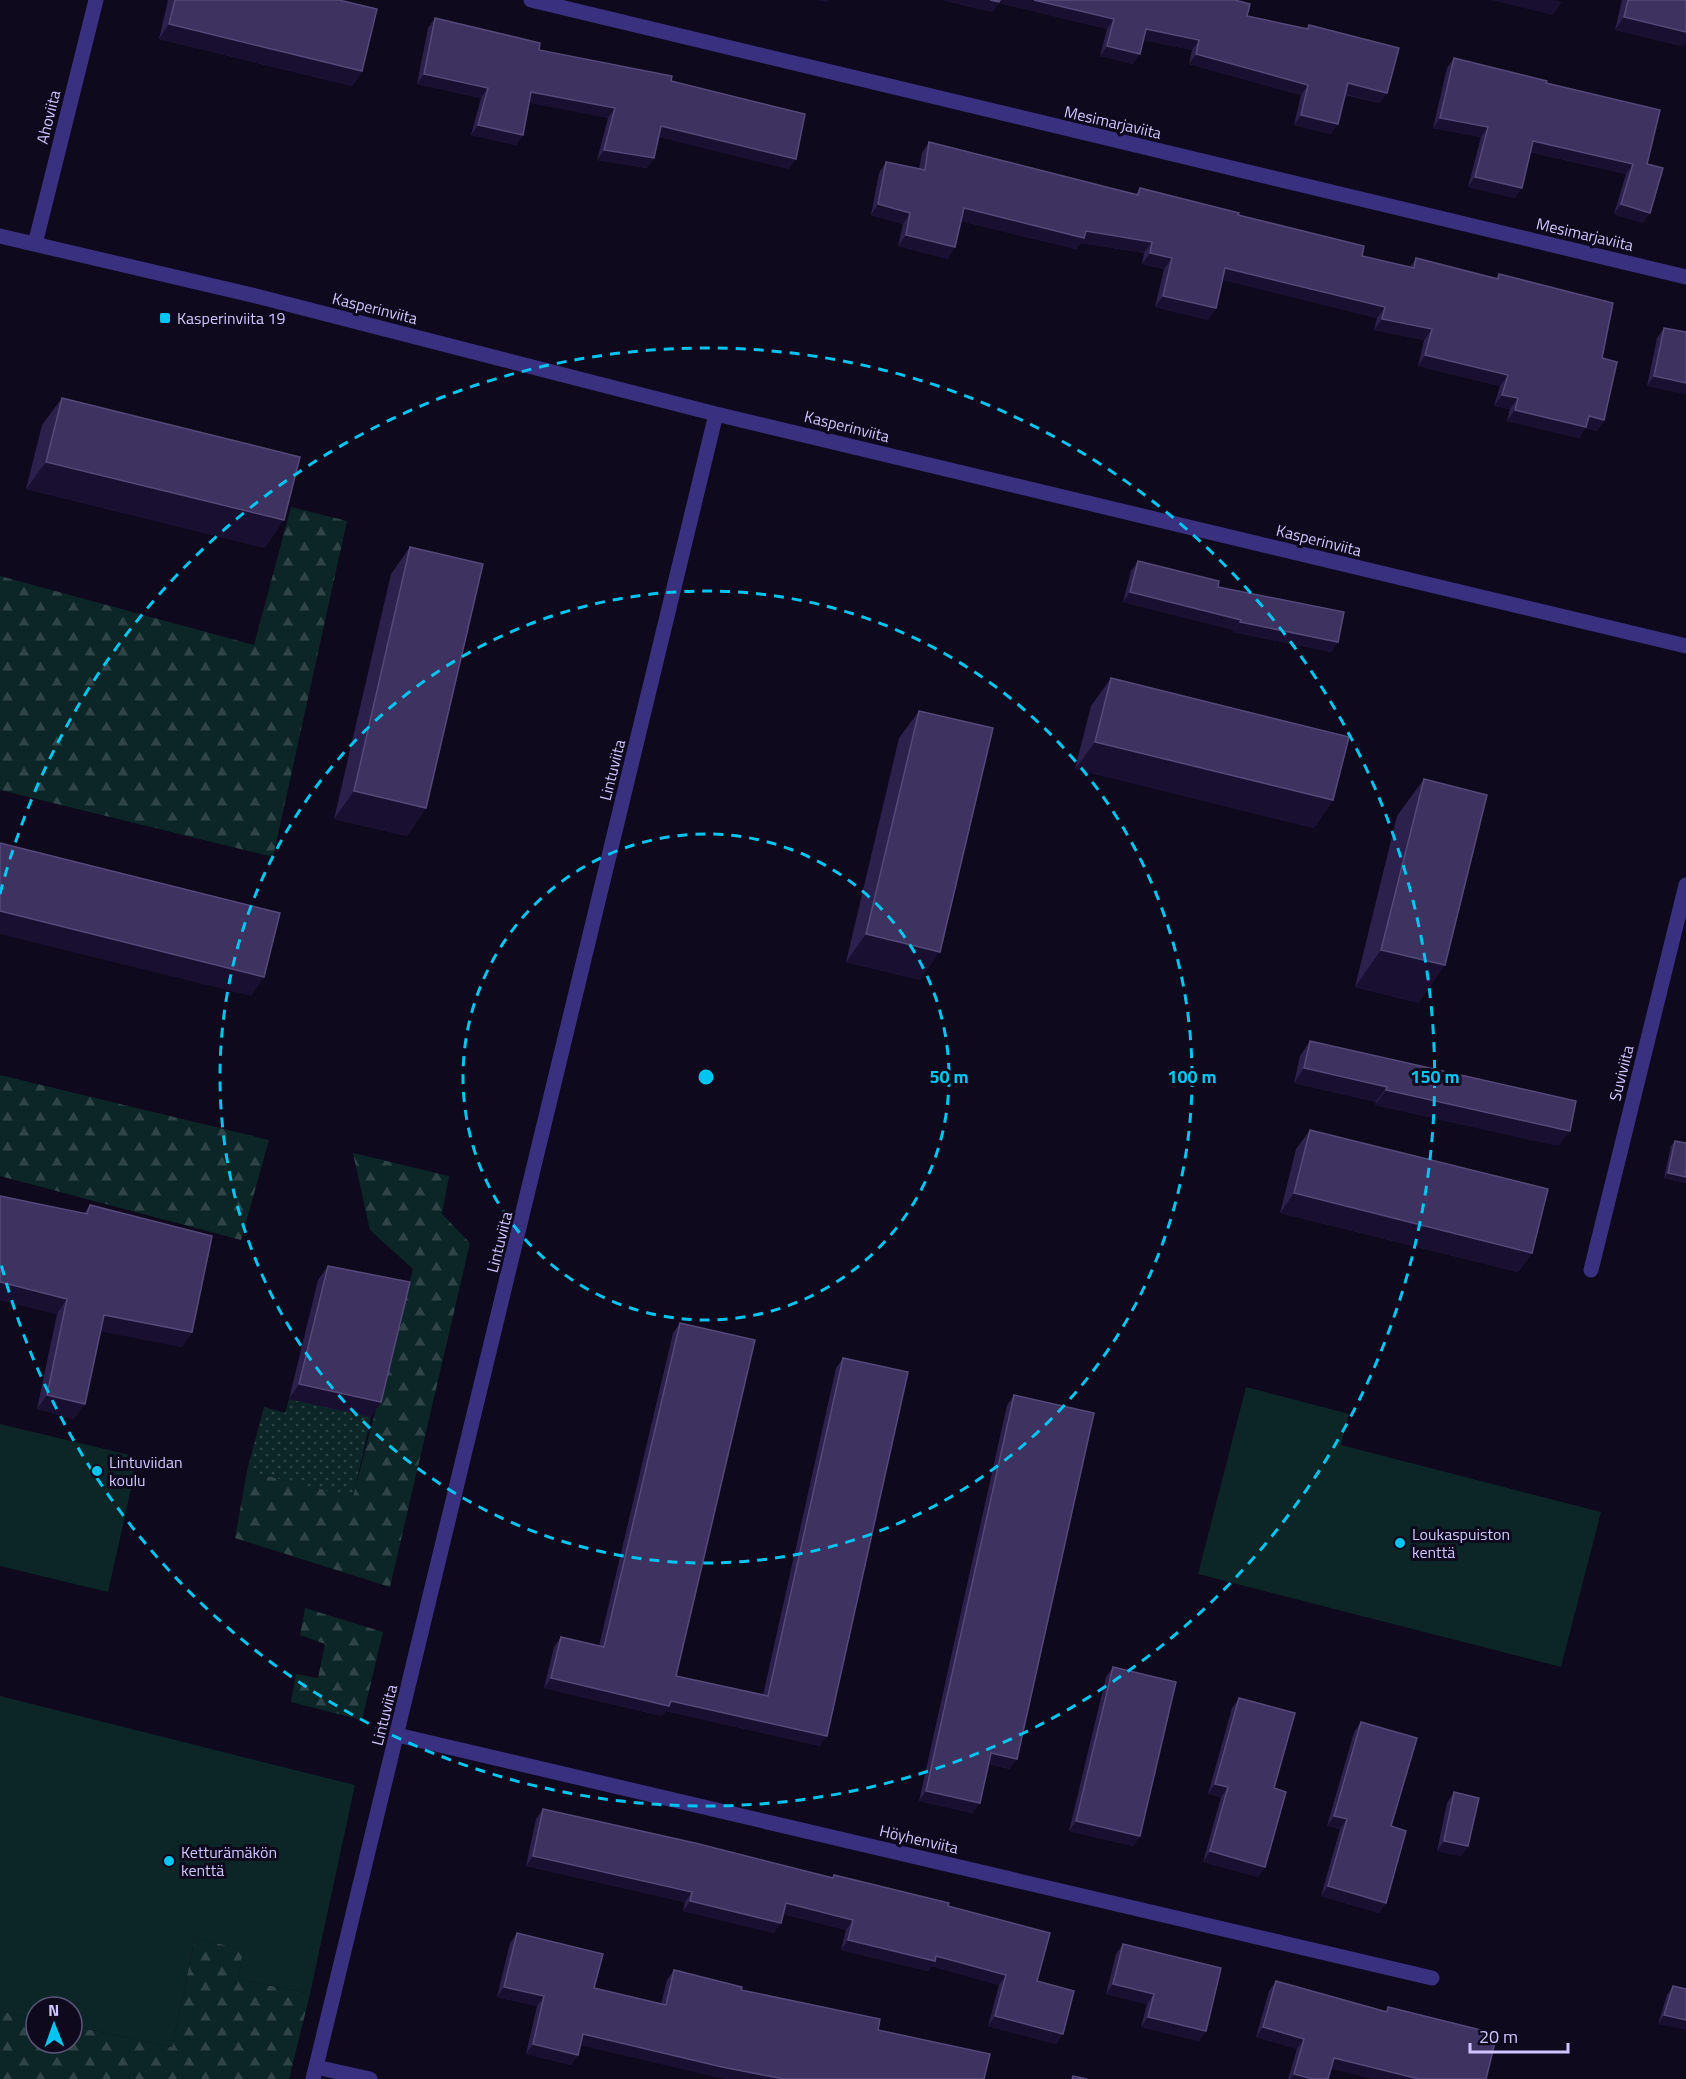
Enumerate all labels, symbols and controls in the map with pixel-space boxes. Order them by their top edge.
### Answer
street label: Ahoviita [30,88,66,146]
street label: Mesimarjaviita [1062,99,1164,145]
street label: Mesimarjaviita [1534,211,1636,257]
street label: Kasperinviita [330,286,420,330]
place label: Kasperinviita 19 [177,306,285,330]
marker: Kasperinviita 19 [158,311,172,325]
street label: Kasperinviita [802,404,892,448]
street label: Kasperinviita [1274,518,1364,562]
street label: Lintuviita [593,737,631,803]
street label: Suviviita [1602,1043,1640,1103]
text: 50 m [929,1063,969,1090]
text: 100 m [1167,1063,1217,1090]
text: 150 m [1410,1063,1460,1090]
centre of rings [696,1067,716,1087]
street label: Lintuviita [480,1209,518,1275]
place label: Lintuviidan koulu [109,1450,183,1492]
marker: Lintuviidan koulu [90,1464,104,1478]
place label: Loukaspuiston kenttä [1412,1522,1510,1564]
marker: Loukaspuiston kenttä [1393,1536,1407,1550]
street label: Lintuviita [365,1682,403,1748]
street label: Höyhenviita [877,1818,961,1860]
place label: Ketturämäkön kenttä [181,1840,277,1882]
marker: Ketturämäkön kenttä [162,1854,176,1868]
north arrow [24,1995,84,2055]
text: N [48,1998,59,2022]
scale bar [1470,2016,1568,2054]
text: 20 m [1479,2023,1518,2050]

